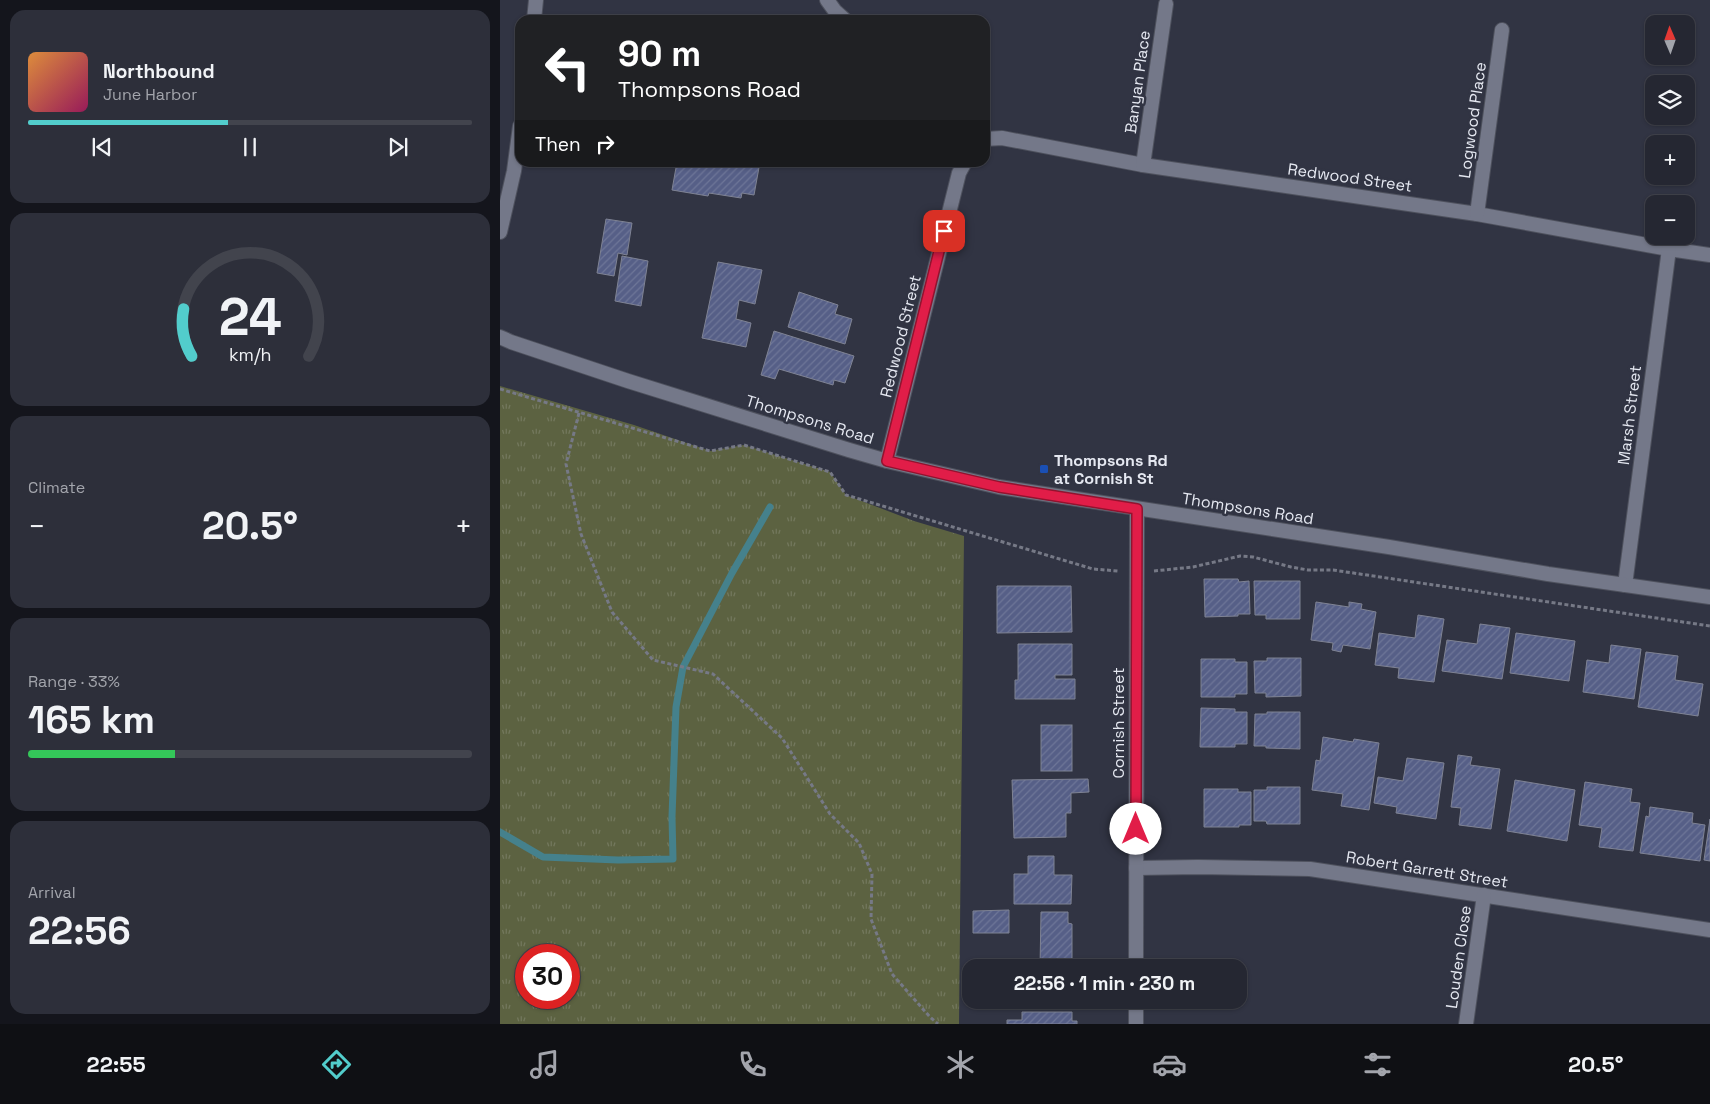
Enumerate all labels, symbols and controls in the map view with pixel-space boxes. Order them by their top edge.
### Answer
north arrow [1645,15,1695,65]
map controls [1645,15,1695,245]
street label: Banyan Place [1120,29,1155,135]
text: 90 m [618,32,701,76]
icon: left [535,35,600,100]
text: Northbound [103,59,215,84]
street label: Logwood Place [1454,61,1491,180]
text: Thompsons Road [618,75,801,103]
button: layers [1645,75,1695,125]
text: June Harbor [103,84,197,105]
icon: right [591,130,619,158]
text: Then [535,132,581,157]
icon: previous [88,133,116,161]
icon: pause [236,133,264,161]
icon: next [384,133,412,161]
button: + [1645,135,1695,185]
street label: Redwood Street [1286,158,1414,197]
button: − [1645,195,1695,245]
pin [923,210,965,252]
icon: arrive [930,217,958,245]
street label: Redwood Street [875,273,926,400]
text: 24 [218,284,282,350]
text: km/h [229,343,271,366]
street label: Marsh Street [1613,364,1646,466]
street label: Thompsons Road [743,390,877,449]
place label: Thompsons Rd at Cornish St [1054,450,1168,489]
marker: Thompsons Rd at Cornish St [1038,463,1050,475]
text: Climate [28,477,85,498]
street label: Thompsons Road [1181,488,1315,529]
text: 20.5° [202,502,298,550]
text: − [28,508,45,544]
text: + [455,508,472,544]
street label: Cornish Street [1108,667,1129,779]
text: Range · 33% [28,671,120,692]
text: 165 km [28,696,155,744]
position arrow [1109,802,1161,854]
street label: Robert Garrett Street [1344,846,1509,893]
text: Arrival [28,882,76,903]
street label: Louden Close [1441,904,1476,1010]
text: 22:56 [28,907,131,955]
speed limit sign: 30 [515,944,580,1009]
text: 22:56 · 1 min · 230 m [1014,971,1195,996]
icon: directions [319,1047,354,1082]
icon: music [527,1047,562,1082]
icon: phone [735,1047,770,1082]
icon: climate [943,1047,978,1082]
icon: car [1152,1047,1187,1082]
icon: filters [1360,1047,1395,1082]
text: 22:55 [87,1050,146,1078]
text: 20.5° [1568,1050,1623,1078]

